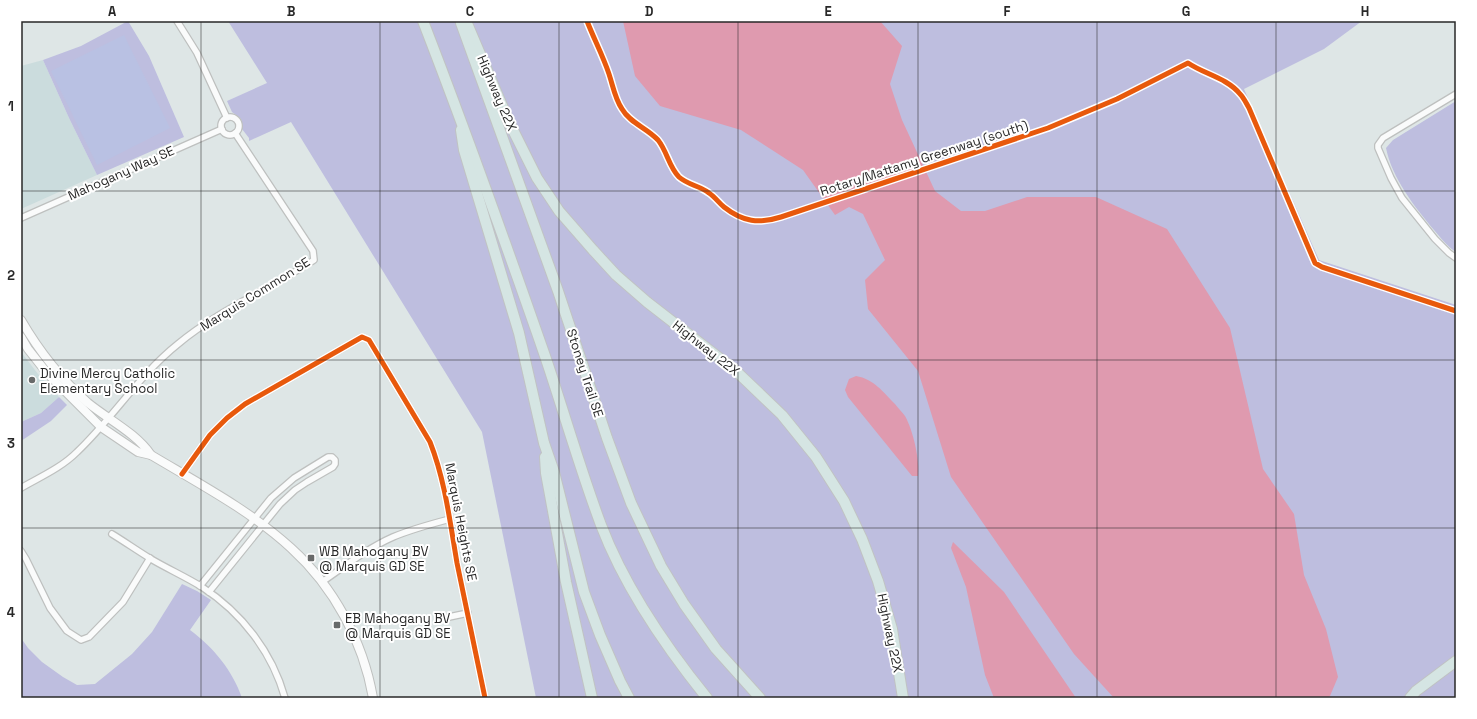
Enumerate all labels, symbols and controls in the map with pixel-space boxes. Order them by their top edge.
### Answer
text: A [108,3,117,20]
text: B [287,3,296,20]
text: C [466,3,474,20]
text: D [645,3,654,20]
text: E [824,3,832,20]
text: F [1004,3,1011,20]
text: G [1182,3,1190,20]
text: H [1361,3,1369,20]
street label: Highway 22X [473,52,521,134]
text: 1 [8,98,14,115]
street label: Rotary/Mattamy Greenway (south) [818,116,1030,200]
street label: Mahogany Way SE [65,142,177,204]
street label: Marquis Common SE [197,253,313,335]
text: 2 [7,267,15,284]
street label: Highway 22X [669,316,743,380]
street label: Stoney Trail SE [563,327,607,419]
place label: Divine Mercy Catholic Elementary School [40,365,175,397]
marker: Divine Mercy Catholic Elementary School [27,375,37,385]
text: 3 [7,435,15,452]
street label: Marquis Heights SE [441,461,481,583]
place label: WB Mahogany BV @ Marquis GD SE [319,543,428,575]
marker: WB Mahogany BV @ Marquis GD SE [306,553,316,563]
street label: Highway 22X [873,592,907,674]
text: 4 [7,604,15,621]
place label: EB Mahogany BV @ Marquis GD SE [345,610,451,642]
marker: EB Mahogany BV @ Marquis GD SE [332,620,342,630]

